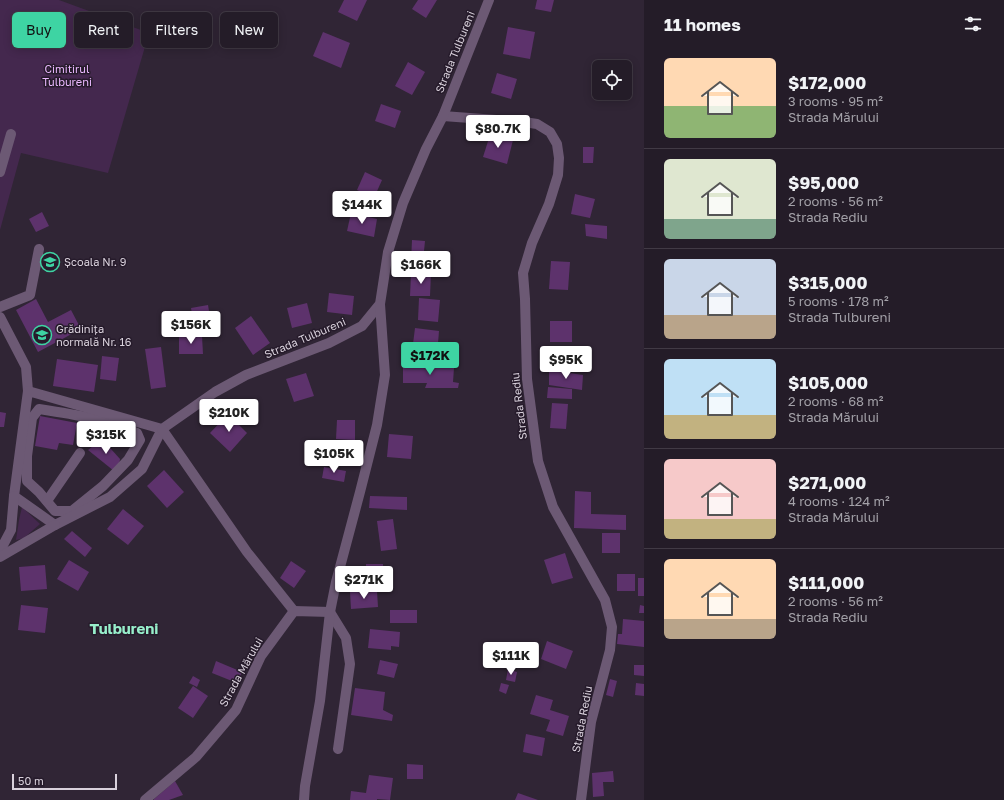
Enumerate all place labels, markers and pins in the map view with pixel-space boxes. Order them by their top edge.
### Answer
pin: $80.7K [465,115,531,149]
pin: $144K [334,191,390,225]
school or university icon: Școala Nr. 9 [39,251,61,273]
pin: $166K [393,251,449,285]
place label: Școala Nr. 9 [64,255,126,269]
pin: $156K [163,311,219,345]
place label: Grădinița normală Nr. 16 [56,322,132,348]
school or university icon: Grădinița normală Nr. 16 [31,324,53,346]
pin: $172K [402,342,458,376]
pin: $95K [542,346,590,380]
pin: $210K [201,399,257,433]
pin: $315K [78,421,134,455]
pin: $105K [306,440,362,474]
pin: $271K [336,566,392,600]
pin: $111K [483,642,539,676]

